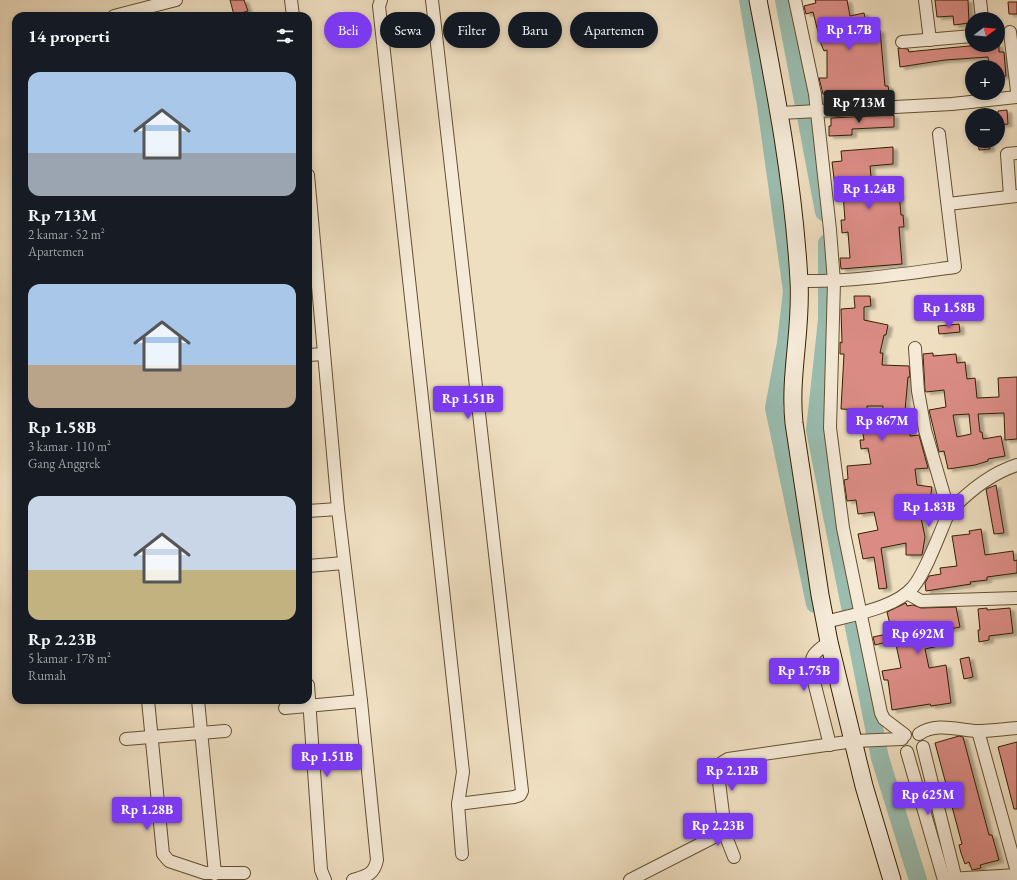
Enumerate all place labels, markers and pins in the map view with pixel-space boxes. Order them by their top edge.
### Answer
pin: Rp 1.7B [812,17,886,51]
pin: Rp 713M [822,90,896,124]
pin: Rp 1.24B [828,176,910,210]
pin: Rp 1.58B [908,295,990,329]
pin: Rp 1.51B [427,386,509,420]
pin: Rp 867M [845,408,919,442]
pin: Rp 1.83B [888,494,970,528]
pin: Rp 692M [881,621,955,655]
pin: Rp 1.75B [763,658,845,692]
pin: Rp 1.51B [286,744,368,778]
pin: Rp 2.12B [691,758,773,792]
pin: Rp 625M [891,782,965,816]
pin: Rp 1.28B [106,797,188,831]
pin: Rp 2.23B [677,813,759,847]

